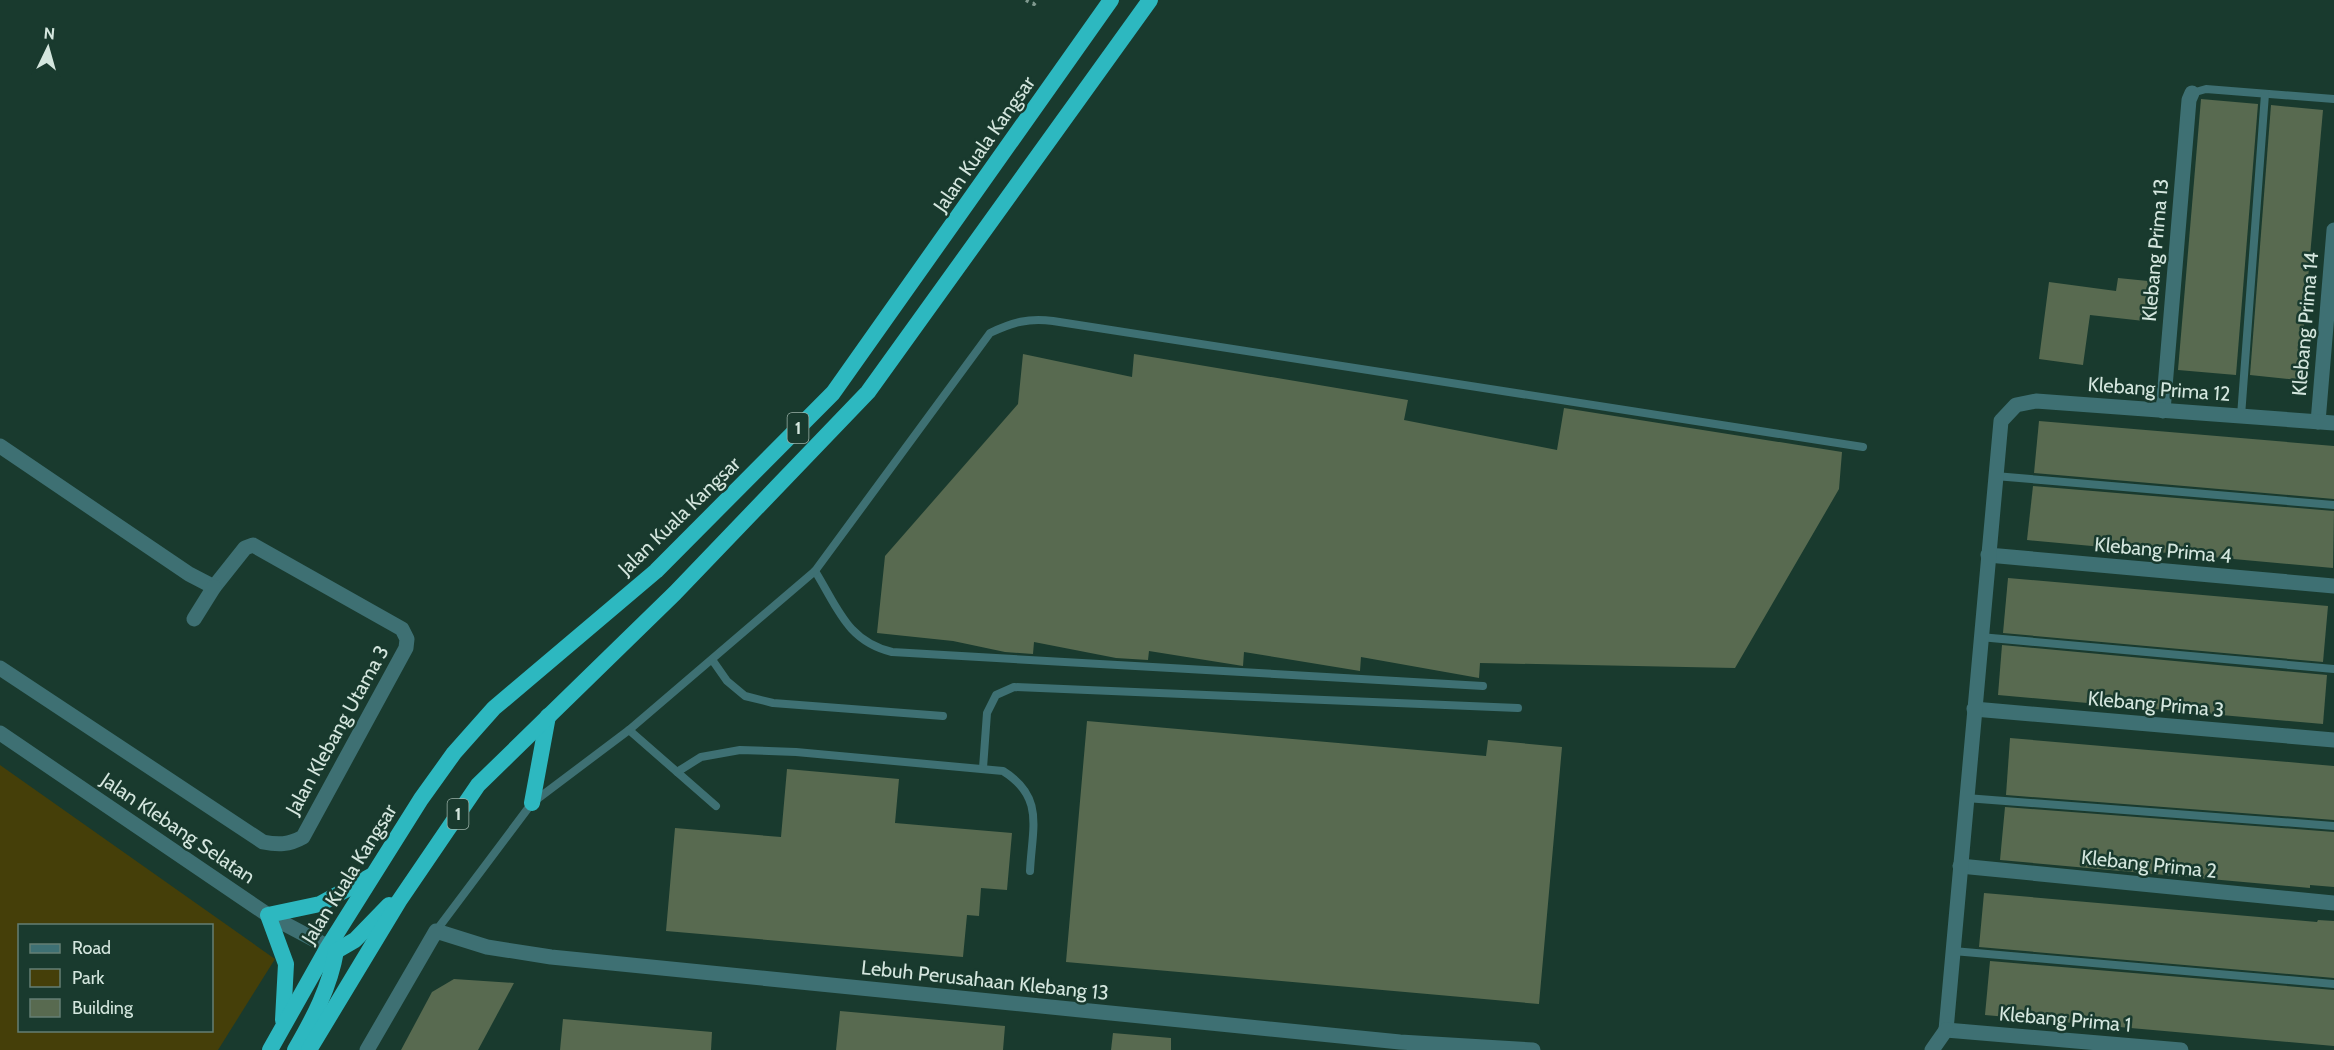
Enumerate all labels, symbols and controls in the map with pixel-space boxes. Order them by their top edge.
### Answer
north arrow [18,18,78,78]
text: N [43,24,56,44]
street label: Jalan Kuala Kangsar [928,71,1040,217]
street label: Klebang Prima 13 [2137,178,2173,322]
street label: Klebang Prima 14 [2287,251,2323,397]
street label: Klebang Prima 12 [2087,372,2231,406]
road number: 1 [788,413,808,443]
street label: Jalan Kuala Kangsar [612,451,746,581]
street label: Klebang Prima 4 [2093,532,2233,568]
street label: Jalan Klebang Utama 3 [280,641,394,820]
street label: Klebang Prima 3 [2087,686,2225,722]
street label: Jalan Klebang Selatan [96,767,260,888]
street label: Jalan Kuala Kangsar [296,799,402,949]
road number: 1 [448,799,468,829]
street label: Klebang Prima 2 [2080,845,2218,883]
legend [18,924,213,1032]
text: Road [72,937,111,959]
street label: Lebuh Perusahaan Klebang 13 [860,955,1110,1005]
text: Park [72,967,105,989]
text: Building [72,997,134,1019]
street label: Klebang Prima 1 [1998,1001,2132,1037]

